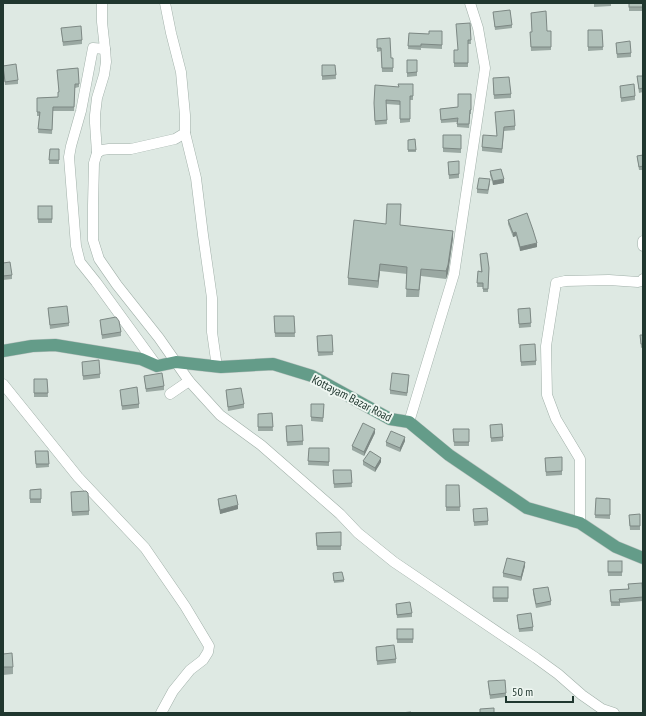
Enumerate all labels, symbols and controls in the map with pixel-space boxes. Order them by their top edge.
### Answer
street label: Kottayam Bazar Road [310,371,394,425]
scale bar [506,678,573,704]
text: 50 m [512,684,533,699]

